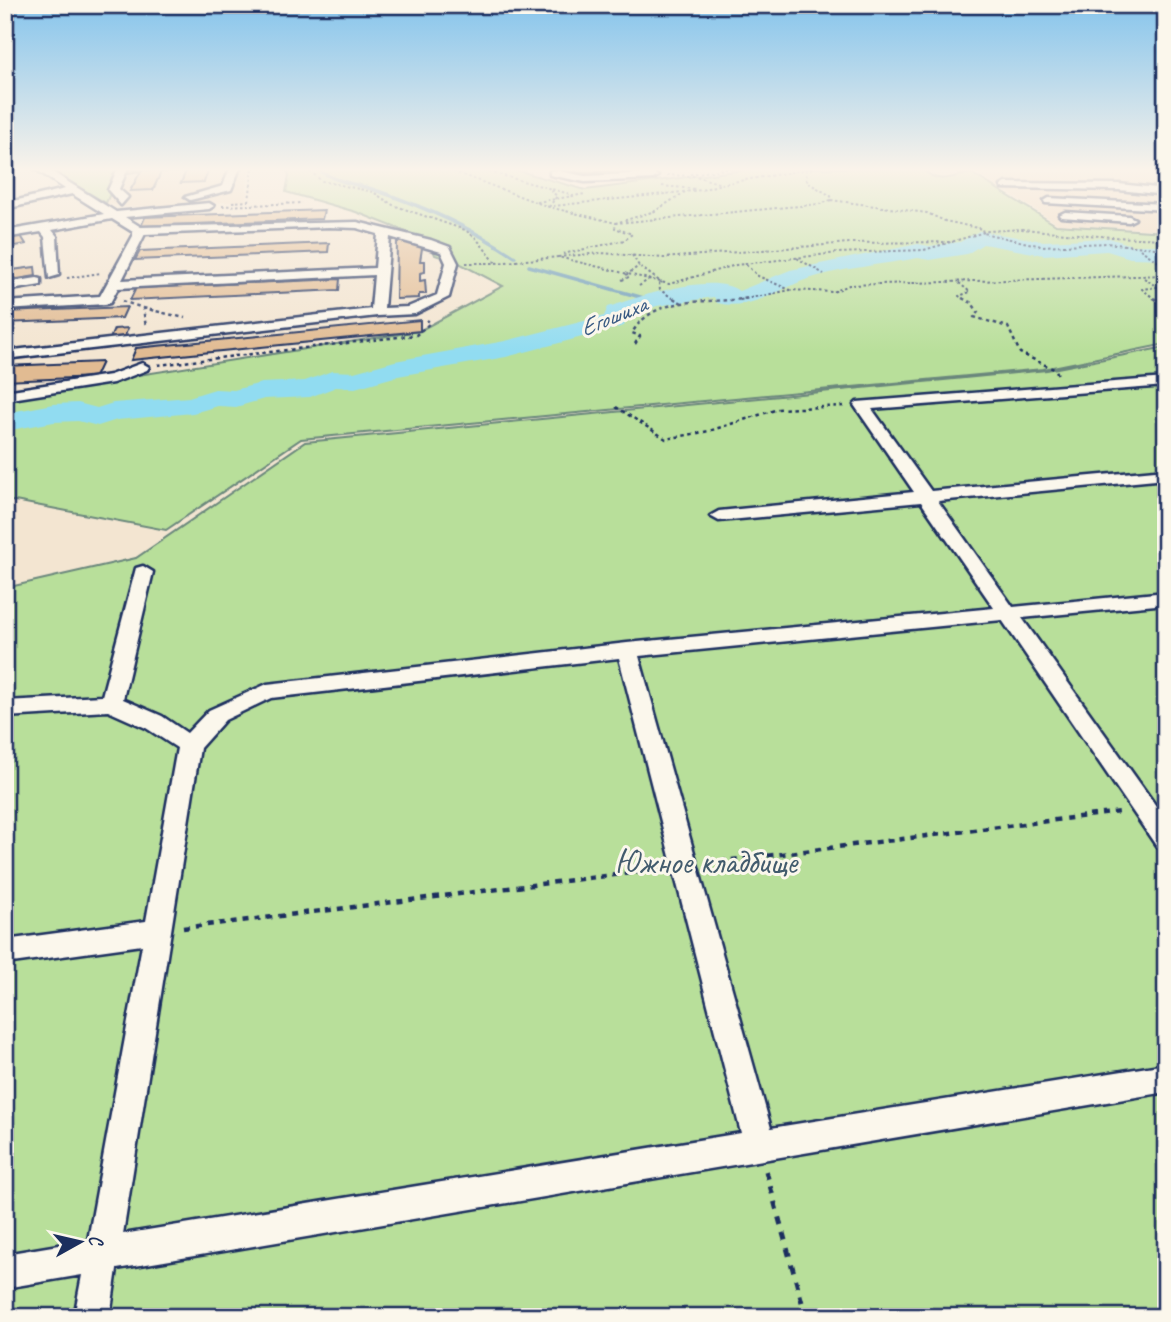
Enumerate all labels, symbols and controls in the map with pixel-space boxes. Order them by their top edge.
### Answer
water label: Егошиха [575,288,654,343]
park label: Южное кладбище [615,841,799,883]
north arrow [46,1206,116,1276]
text: С [83,1233,109,1249]

